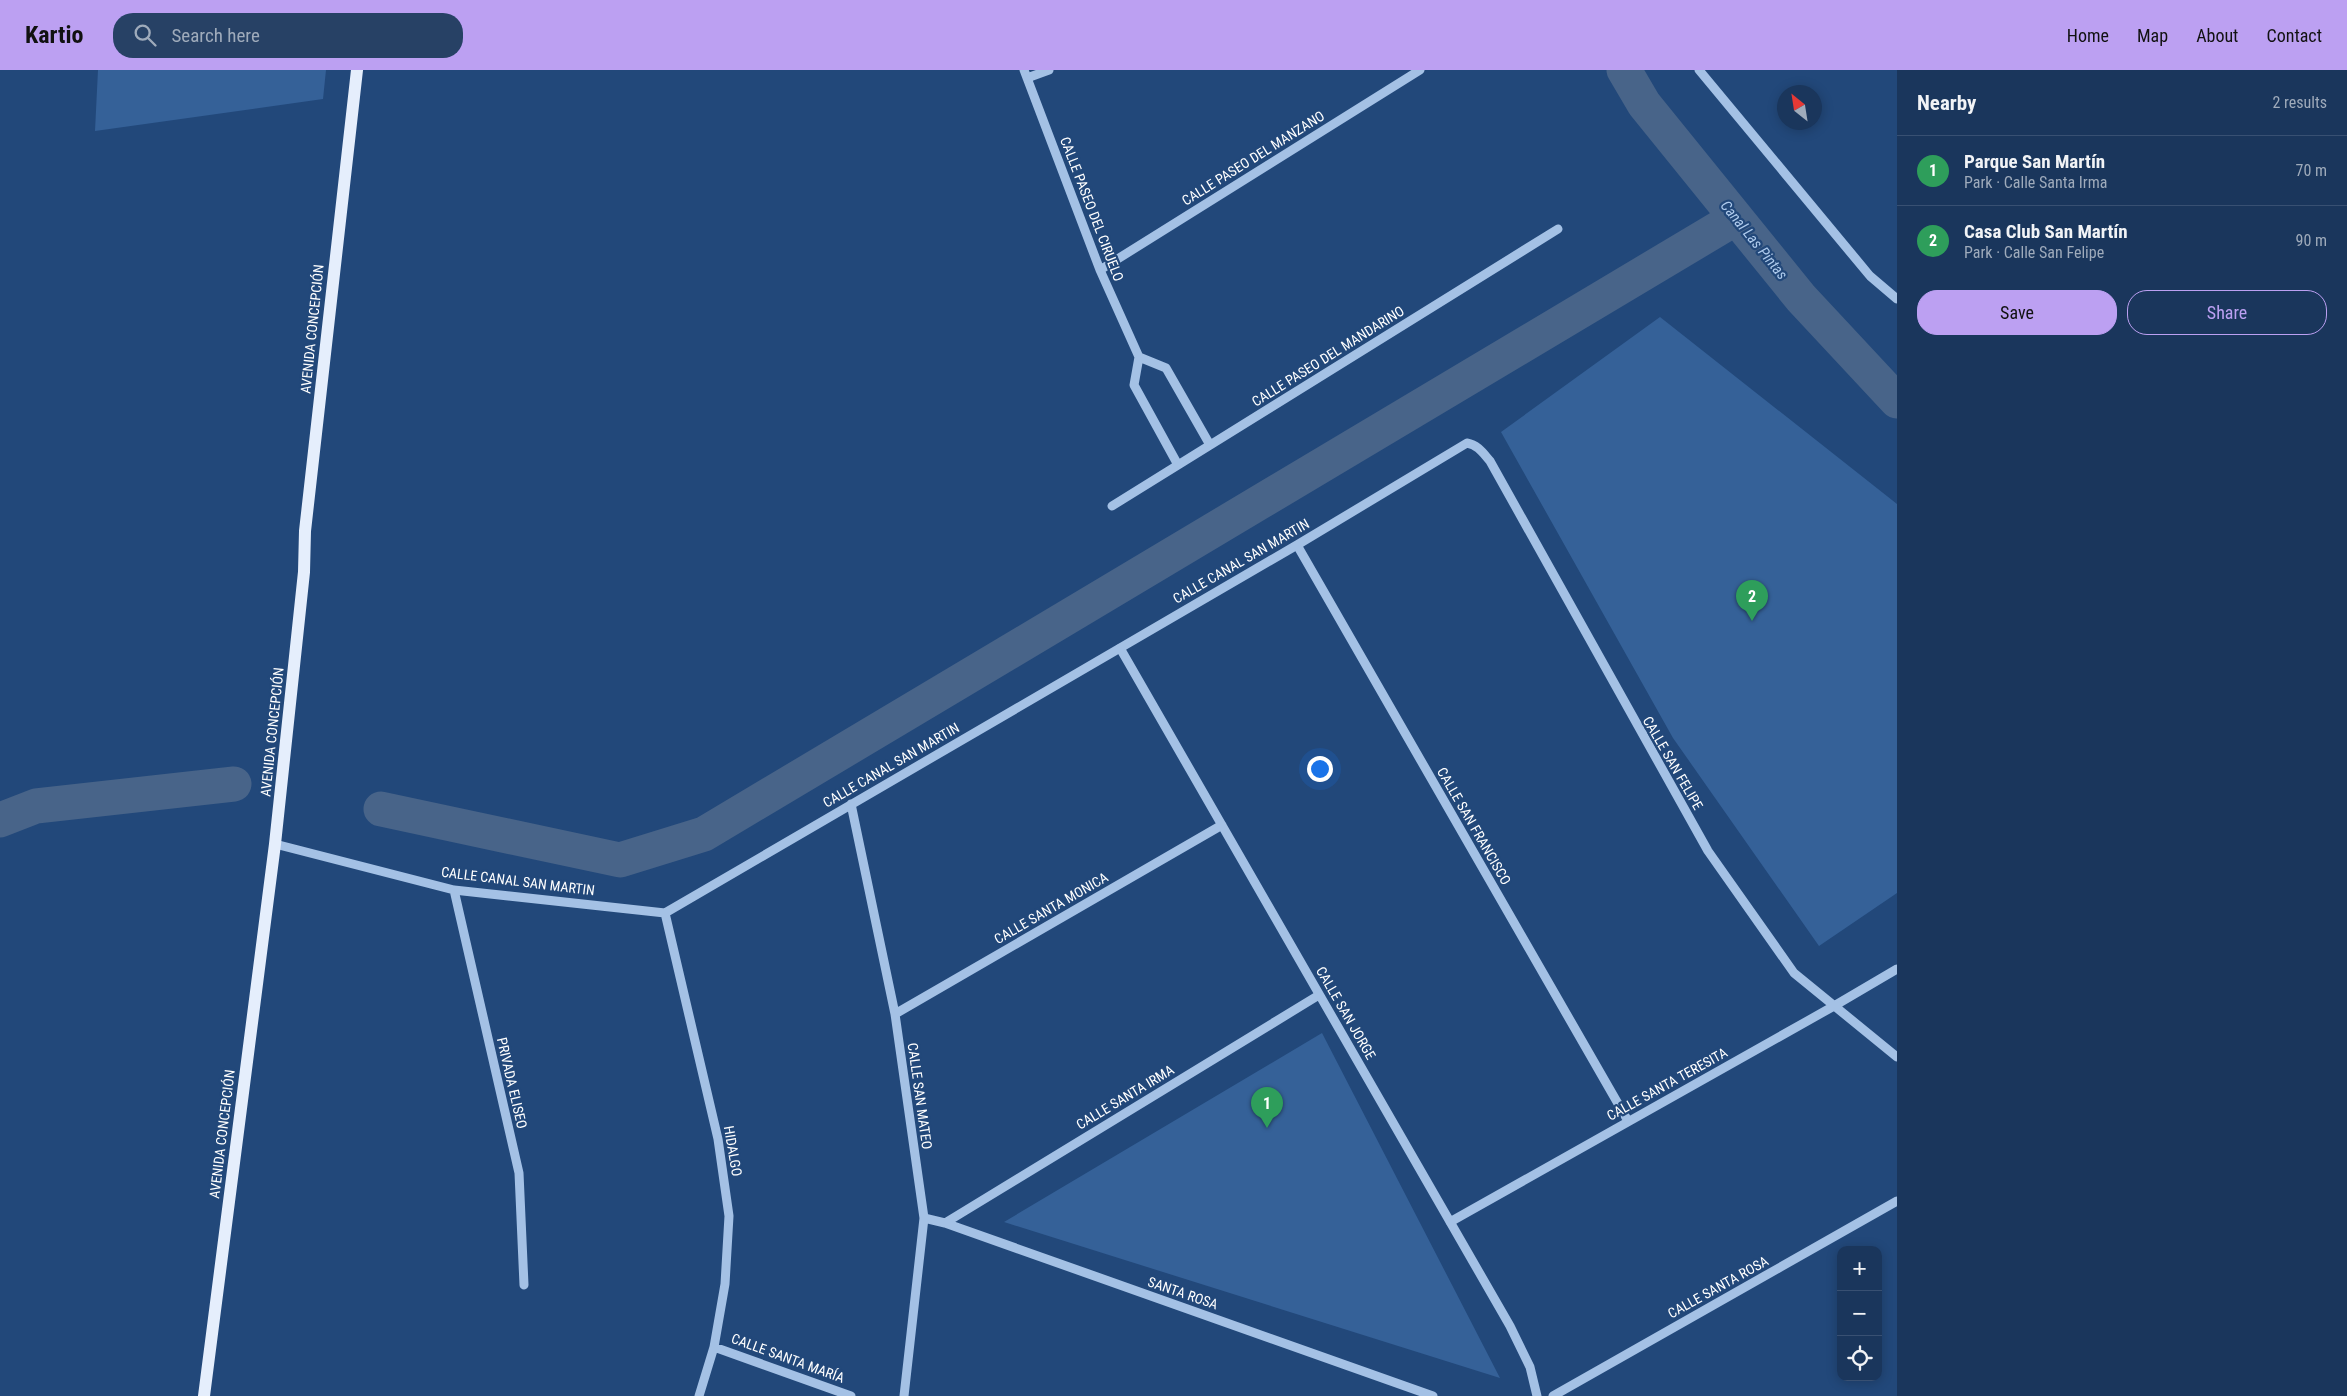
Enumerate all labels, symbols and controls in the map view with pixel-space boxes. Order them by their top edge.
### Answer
search box [113,13,463,58]
text: Kartio [25,21,83,49]
icon: search [131,21,159,49]
text: Search here [171,24,260,47]
text: Home [2067,25,2109,46]
text: Map [2137,25,2168,46]
text: About [2196,25,2238,46]
text: Contact [2266,25,2322,46]
north arrow [1777,85,1822,130]
text: Nearby [1917,91,1976,115]
text: 2 results [2272,93,2327,112]
street label: CALLE PASEO DEL MANZANO [1179,107,1327,209]
street label: CALLE PASEO DEL CIRUELO [1057,135,1127,283]
text: Parque San Martín [1964,150,2105,173]
text: 1 [1929,161,1937,180]
text: 70 m [2295,161,2327,180]
text: Park · Calle Santa Irma [1964,173,2107,192]
water label: Canal Las Pintas [1717,197,1792,283]
text: Casa Club San Martín [1964,220,2128,243]
text: 2 [1929,231,1937,250]
text: 90 m [2295,231,2327,250]
text: Park · Calle San Felipe [1964,243,2104,262]
street label: AVENIDA CONCEPCIÓN [296,264,327,394]
button: Save [1917,290,2117,335]
button: Share [2127,290,2327,335]
street label: CALLE PASEO DEL MANDARINO [1249,302,1407,410]
street label: CALLE CANAL SAN MARTIN [1170,515,1312,607]
pin: 2 [1736,580,1768,621]
street label: AVENIDA CONCEPCIÓN [256,667,287,797]
street label: CALLE SAN FELIPE [1640,713,1706,813]
street label: CALLE CANAL SAN MARTIN [820,719,962,811]
your location [1307,756,1333,782]
street label: CALLE SAN FRANCISCO [1434,765,1514,887]
street label: CALLE CANAL SAN MARTIN [440,864,596,898]
street label: CALLE SANTA MONICA [991,869,1111,947]
street label: CALLE SAN JORGE [1313,964,1379,1062]
street label: PRIVADA ELISEO [494,1036,530,1130]
street label: CALLE SAN MATEO [905,1042,935,1150]
street label: CALLE SANTA TERESITA [1604,1044,1730,1124]
street label: CALLE SANTA IRMA [1073,1062,1177,1132]
street label: AVENIDA CONCEPCIÓN [205,1068,238,1199]
pin: 1 [1251,1087,1283,1128]
street label: HIDALGO [721,1124,745,1178]
map controls [1837,1246,1882,1381]
button: + [1837,1246,1882,1291]
street label: CALLE SANTA ROSA [1665,1253,1771,1321]
street label: SANTA ROSA [1146,1274,1220,1312]
button: − [1837,1291,1882,1336]
street label: CALLE SANTA MARÍA [729,1329,847,1386]
button: locate [1837,1336,1882,1381]

